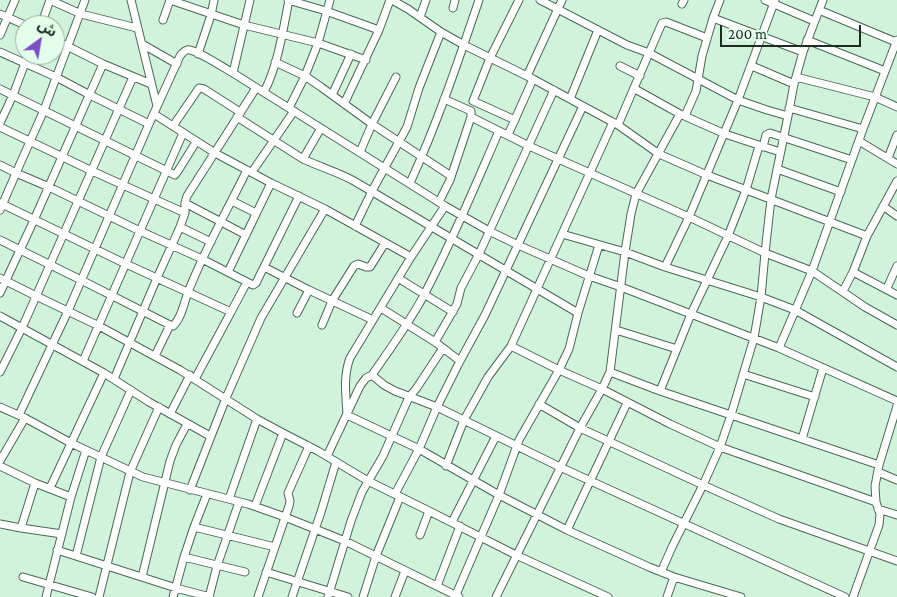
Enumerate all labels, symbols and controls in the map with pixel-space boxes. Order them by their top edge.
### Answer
north arrow [15,15,65,65]
scale bar [722,15,863,47]
text: ش [35,16,60,40]
text: 200 m [728,26,767,42]

